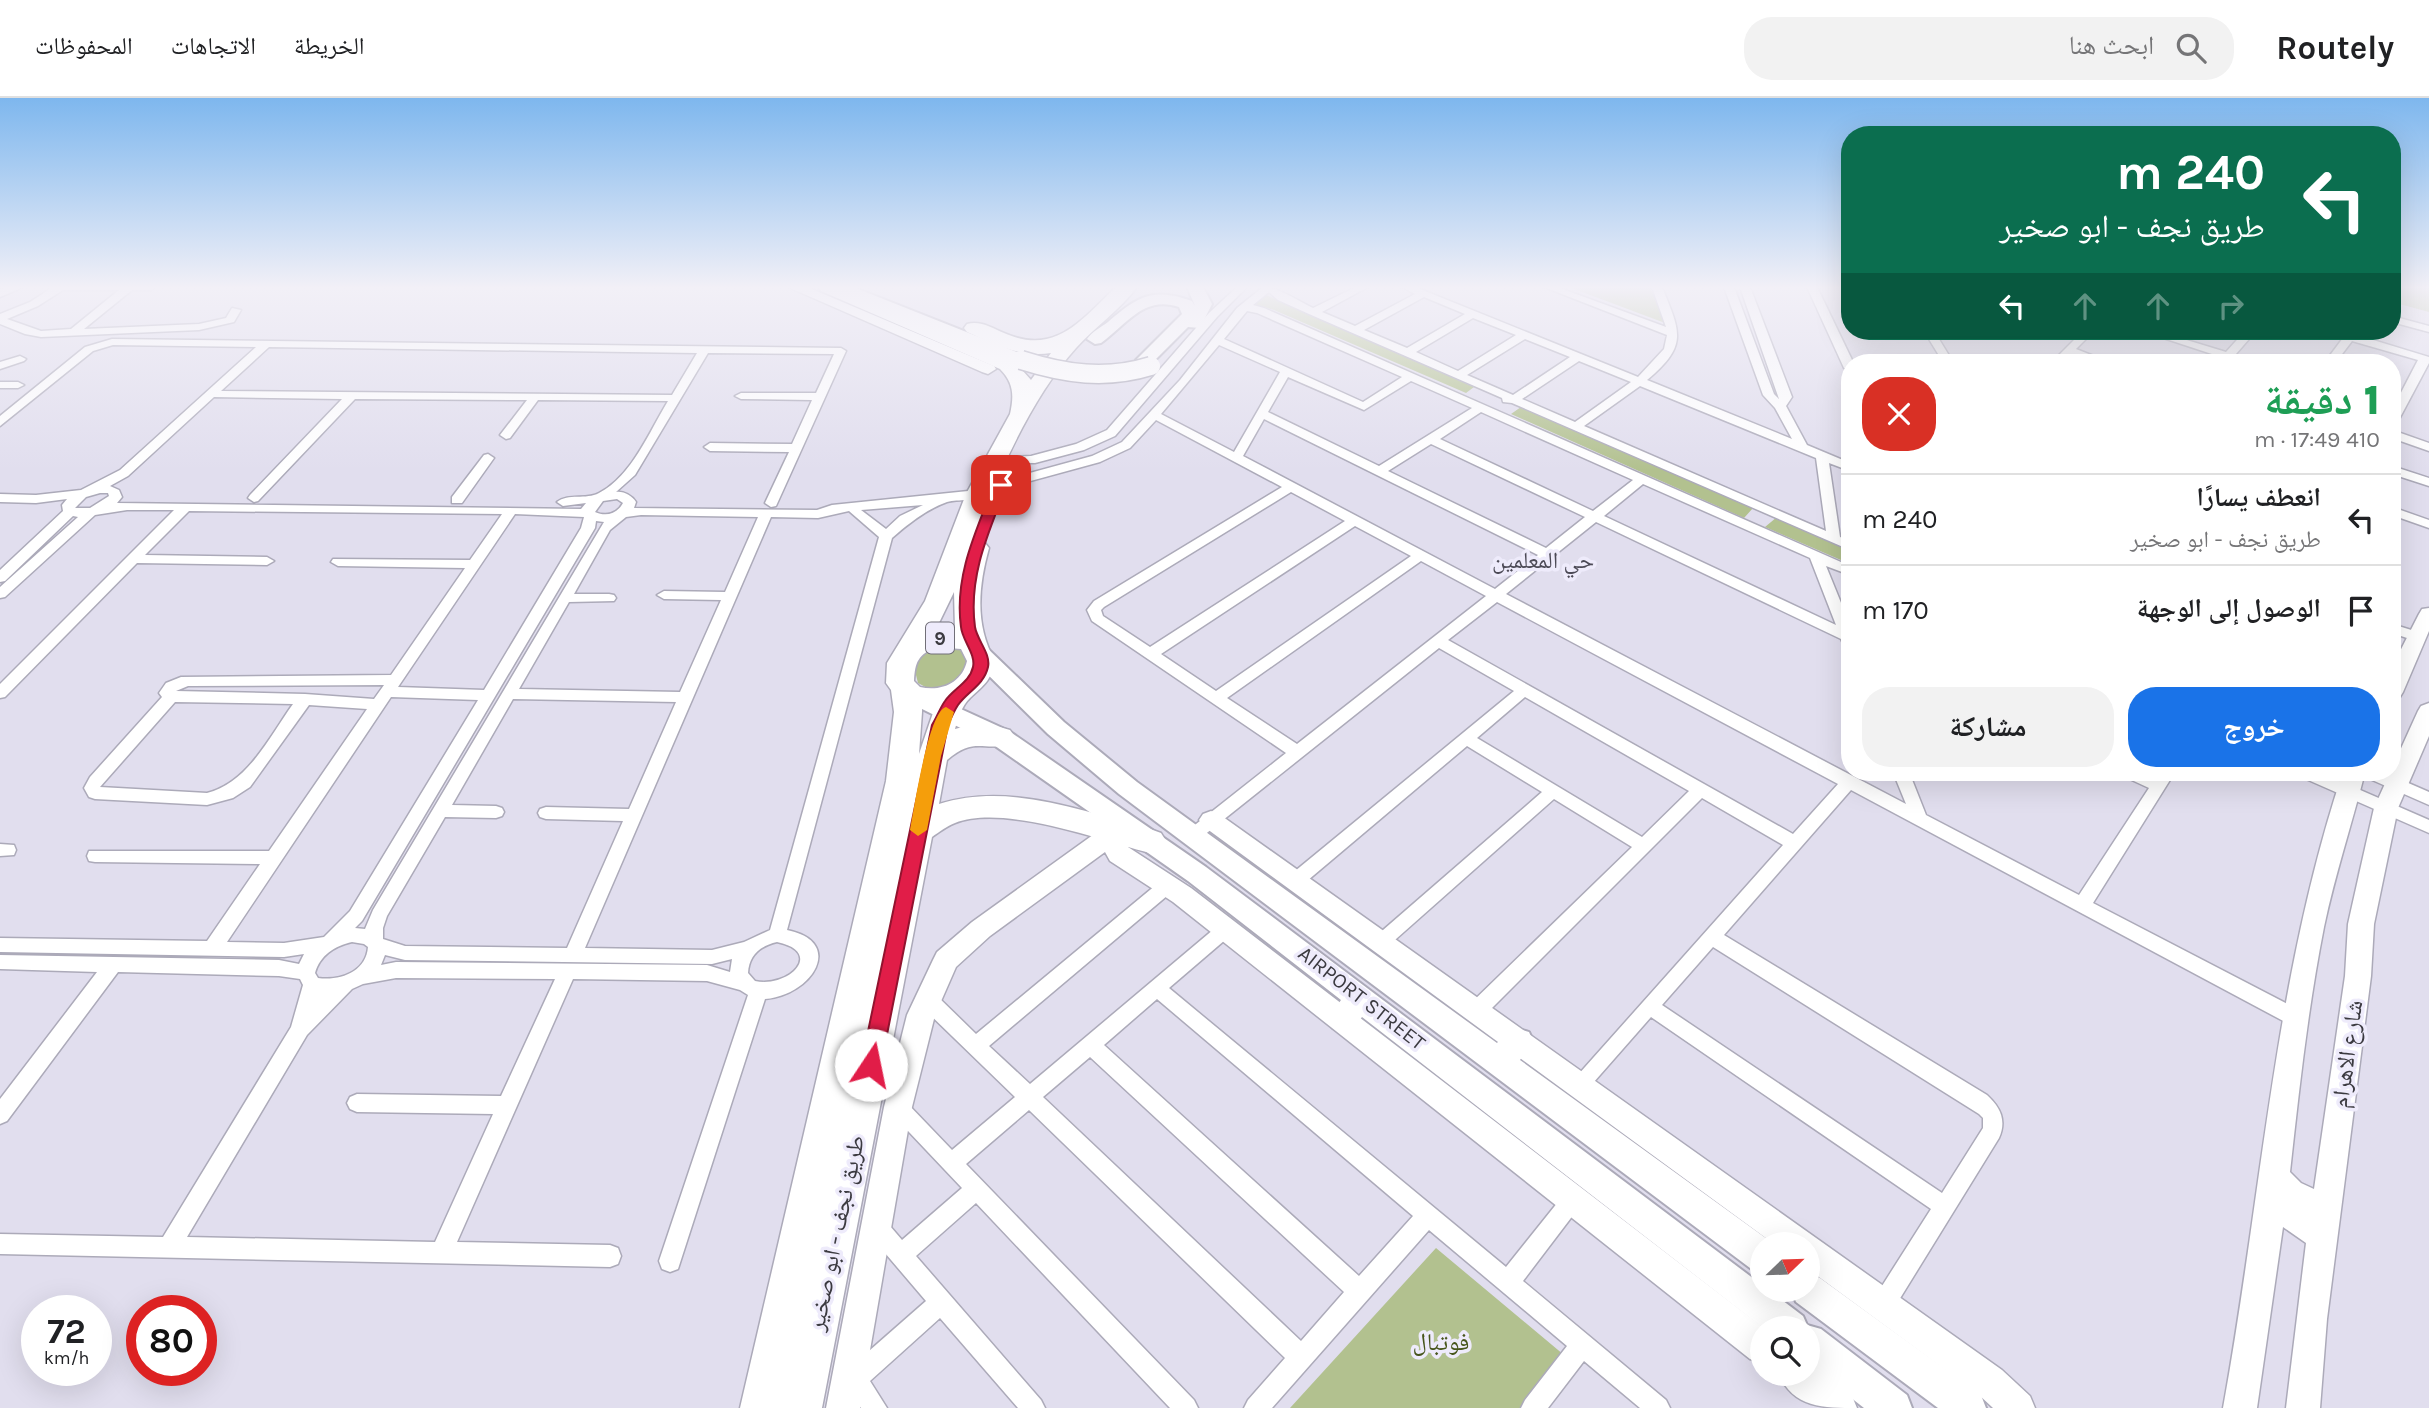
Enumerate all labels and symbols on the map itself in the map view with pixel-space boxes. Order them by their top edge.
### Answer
pin [971,455,1031,515]
district label: حي المعلمين [1492,547,1594,579]
road number: 9 [926,622,954,653]
street label: AIRPORT STREET [1294,941,1431,1055]
street label: شارع الاهرام [2326,998,2370,1110]
position arrow [834,1028,908,1102]
street label: طريق نجف - ابو صخير [801,1133,870,1334]
north arrow [1750,1232,1820,1302]
speed limit sign: 80 [126,1295,217,1386]
park label: فوتبال [1413,1328,1469,1356]

